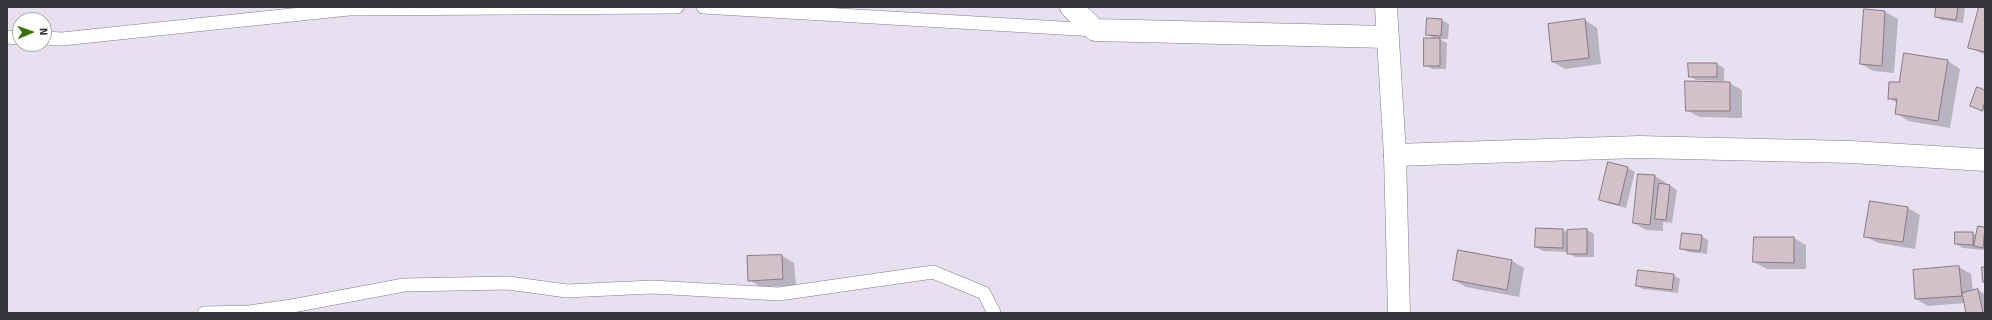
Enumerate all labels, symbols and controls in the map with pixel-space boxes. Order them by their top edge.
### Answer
north arrow [12,12,52,52]
text: N [37,28,50,36]

